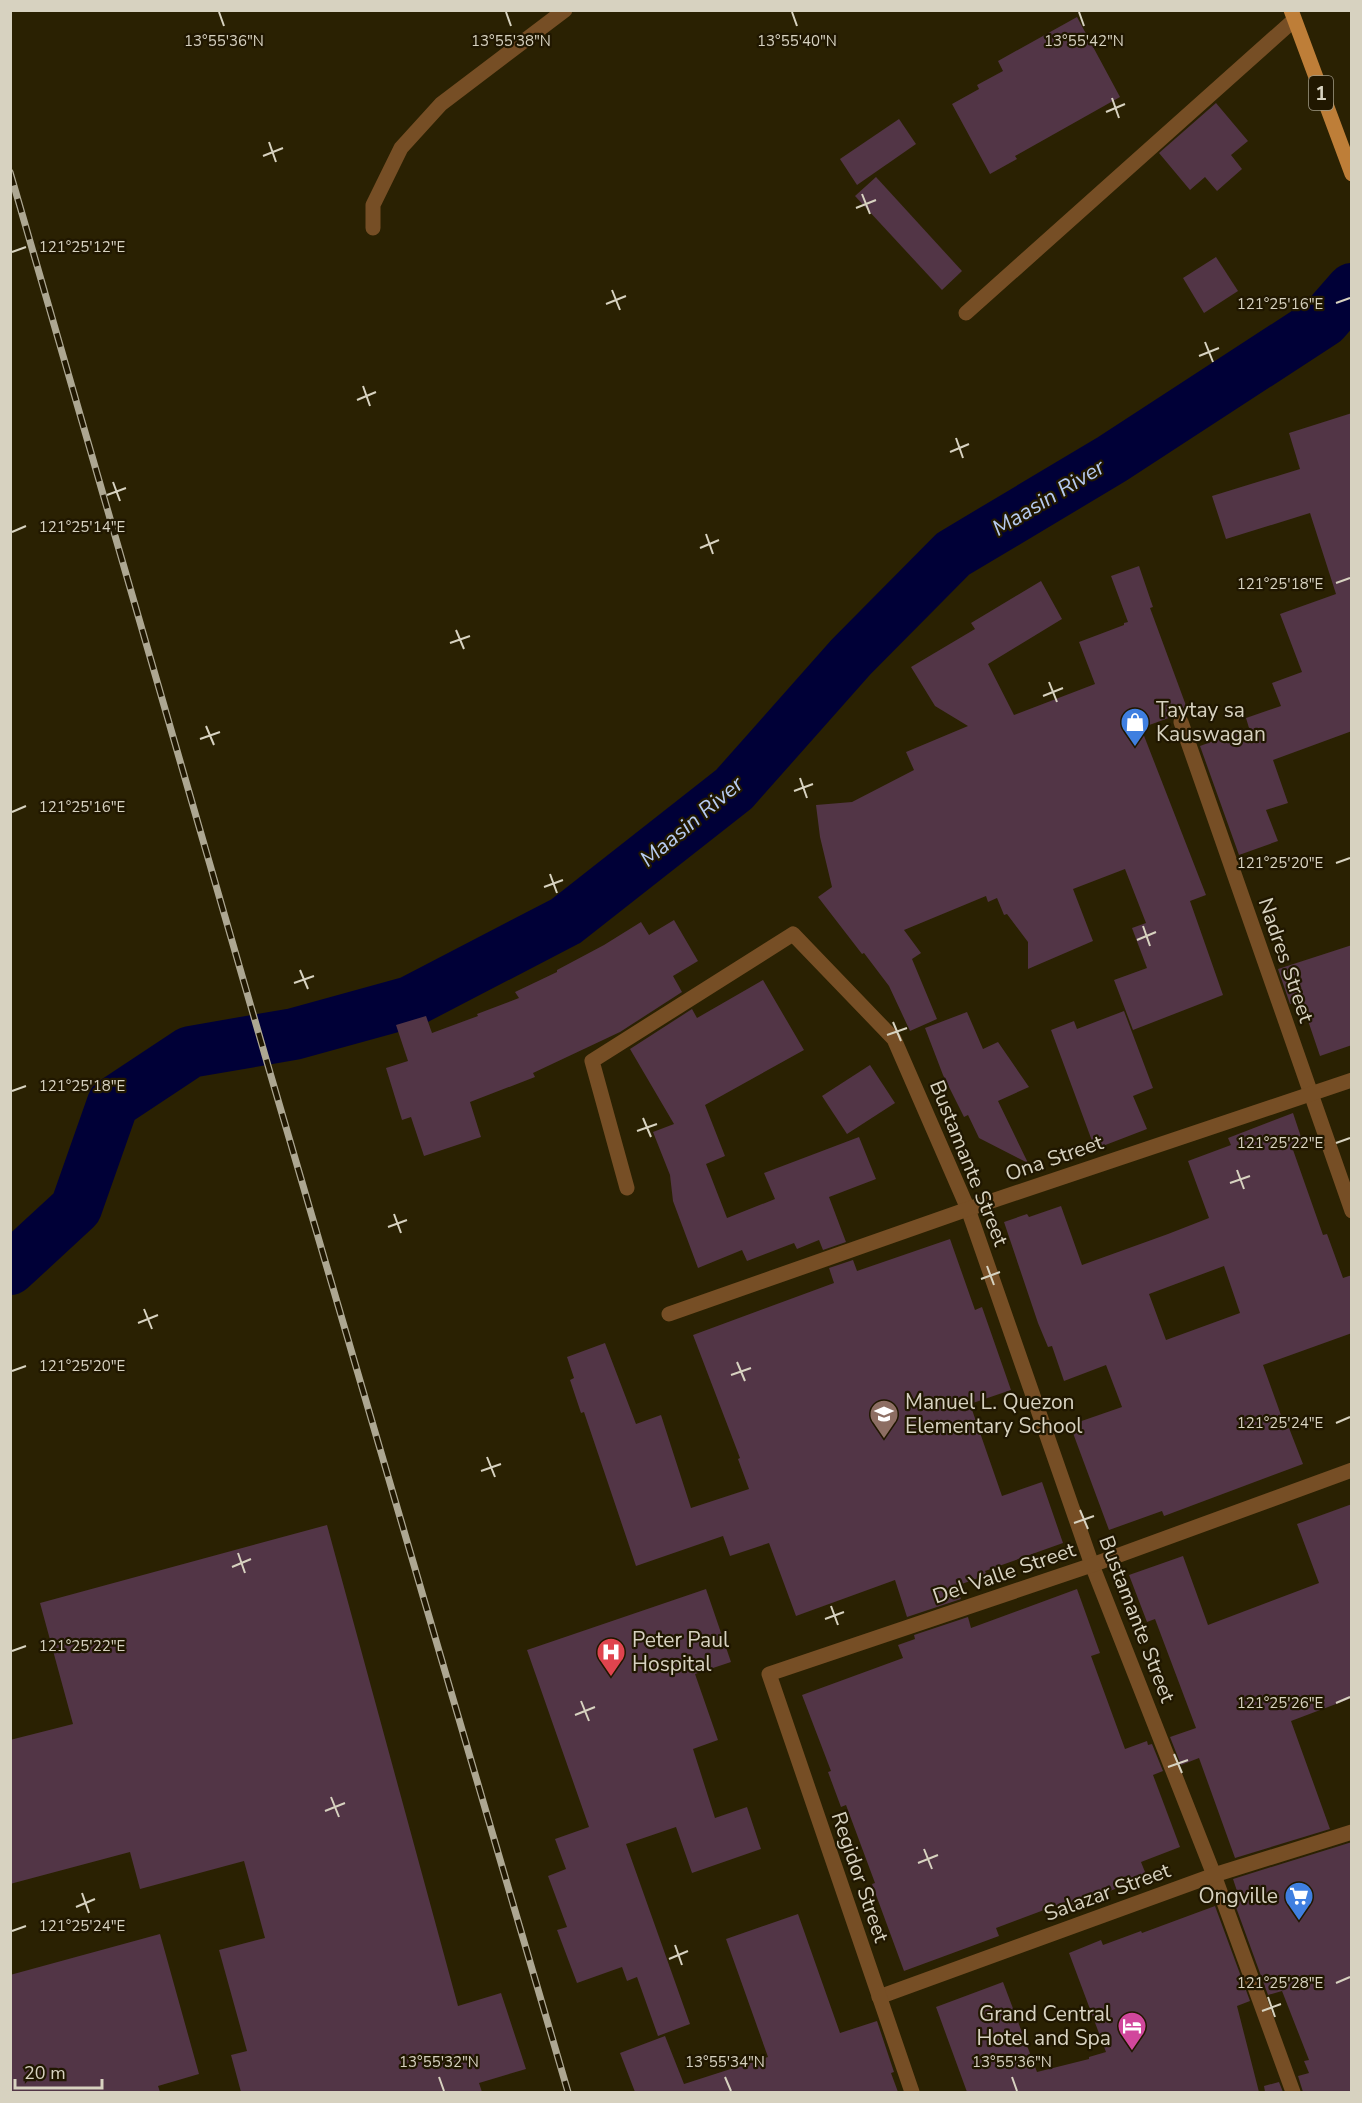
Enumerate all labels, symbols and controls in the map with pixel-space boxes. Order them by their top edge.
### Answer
text: 13°55'36"N [184,31,264,51]
text: 13°55'38"N [471,31,551,51]
text: 13°55'40"N [757,31,837,51]
text: 13°55'42"N [1044,31,1124,51]
road number: 1 [1309,76,1333,110]
text: 121°25'12"E [39,237,125,257]
text: 121°25'16"E [1237,294,1323,314]
water label: Maasin River [987,452,1111,543]
text: 121°25'14"E [39,517,125,537]
text: 121°25'18"E [1237,574,1323,594]
place label: Taytay sa Kauswagan [1156,696,1266,748]
shop icon: Taytay sa Kauswagan [1119,706,1151,748]
water label: Maasin River [634,769,751,874]
text: 121°25'16"E [39,797,125,817]
text: 121°25'20"E [1237,853,1323,873]
street label: Nadres Street [1252,894,1321,1027]
text: 121°25'18"E [39,1076,125,1096]
street label: Bustamante Street [923,1076,1015,1251]
street label: Ona Street [1001,1128,1107,1188]
text: 121°25'22"E [1237,1133,1323,1153]
text: 121°25'20"E [39,1356,125,1376]
place label: Manuel L. Quezon Elementary School [905,1388,1083,1440]
school or university icon: Manuel L. Quezon Elementary School [868,1398,900,1440]
text: 121°25'24"E [1237,1413,1323,1433]
street label: Bustamante Street [1092,1532,1182,1707]
street label: Del Valle Street [929,1535,1080,1610]
place label: Peter Paul Hospital [632,1626,730,1678]
text: 121°25'22"E [39,1636,125,1656]
hospital icon: Peter Paul Hospital [595,1636,627,1678]
text: 121°25'26"E [1237,1693,1323,1713]
street label: Regidor Street [825,1808,896,1947]
street label: Salazar Street [1040,1856,1175,1928]
supermarket icon: Ongville [1283,1880,1315,1922]
place label: Ongville [1198,1882,1278,1910]
text: 121°25'24"E [39,1916,125,1936]
text: 121°25'28"E [1237,1973,1323,1993]
place label: Grand Central Hotel and Spa [976,2000,1112,2052]
hotel icon: Grand Central Hotel and Spa [1116,2010,1148,2052]
scale bar [15,2052,102,2090]
text: 13°55'32"N [399,2052,479,2072]
text: 13°55'34"N [685,2052,765,2072]
text: 13°55'36"N [972,2052,1052,2072]
text: 20 m [24,2061,66,2085]

